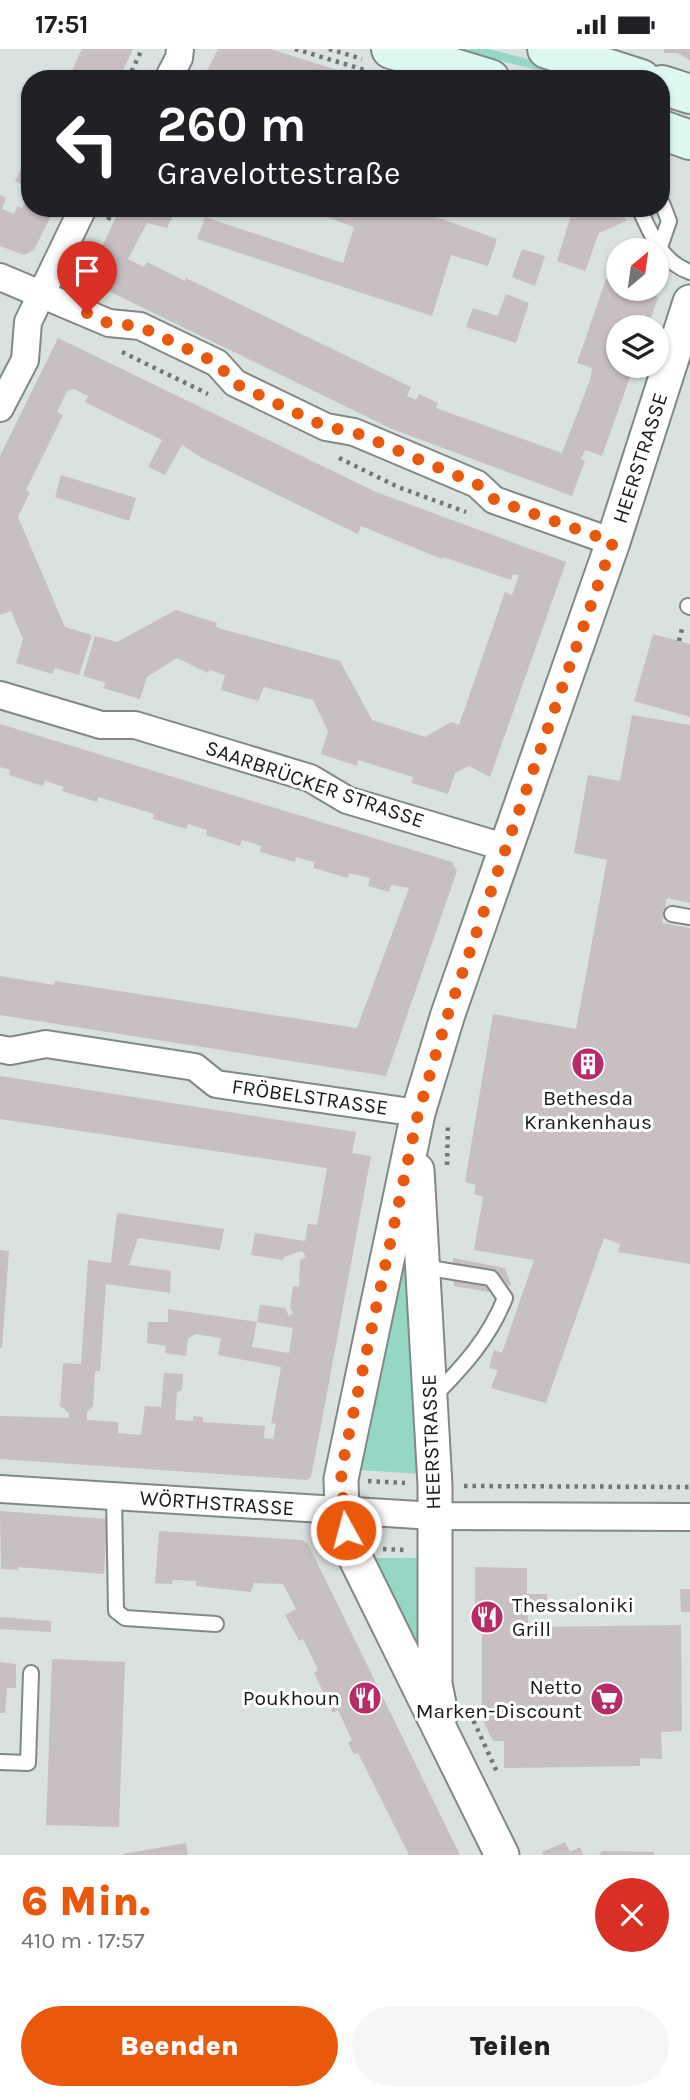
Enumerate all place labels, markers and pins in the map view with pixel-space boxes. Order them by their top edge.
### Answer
pin [57,241,117,313]
building icon: Bethesda Krankenhaus [569,1045,607,1083]
place label: Bethesda Krankenhaus [524,1086,652,1134]
place label: Thessaloniki Grill [512,1593,634,1641]
restaurant icon: Thessaloniki Grill [468,1598,506,1636]
place label: Netto Marken-Discount [416,1675,582,1723]
restaurant icon: Poukhoun [346,1679,384,1717]
supermarket icon: Netto Marken-Discount [588,1680,626,1718]
place label: Poukhoun [243,1686,340,1710]

